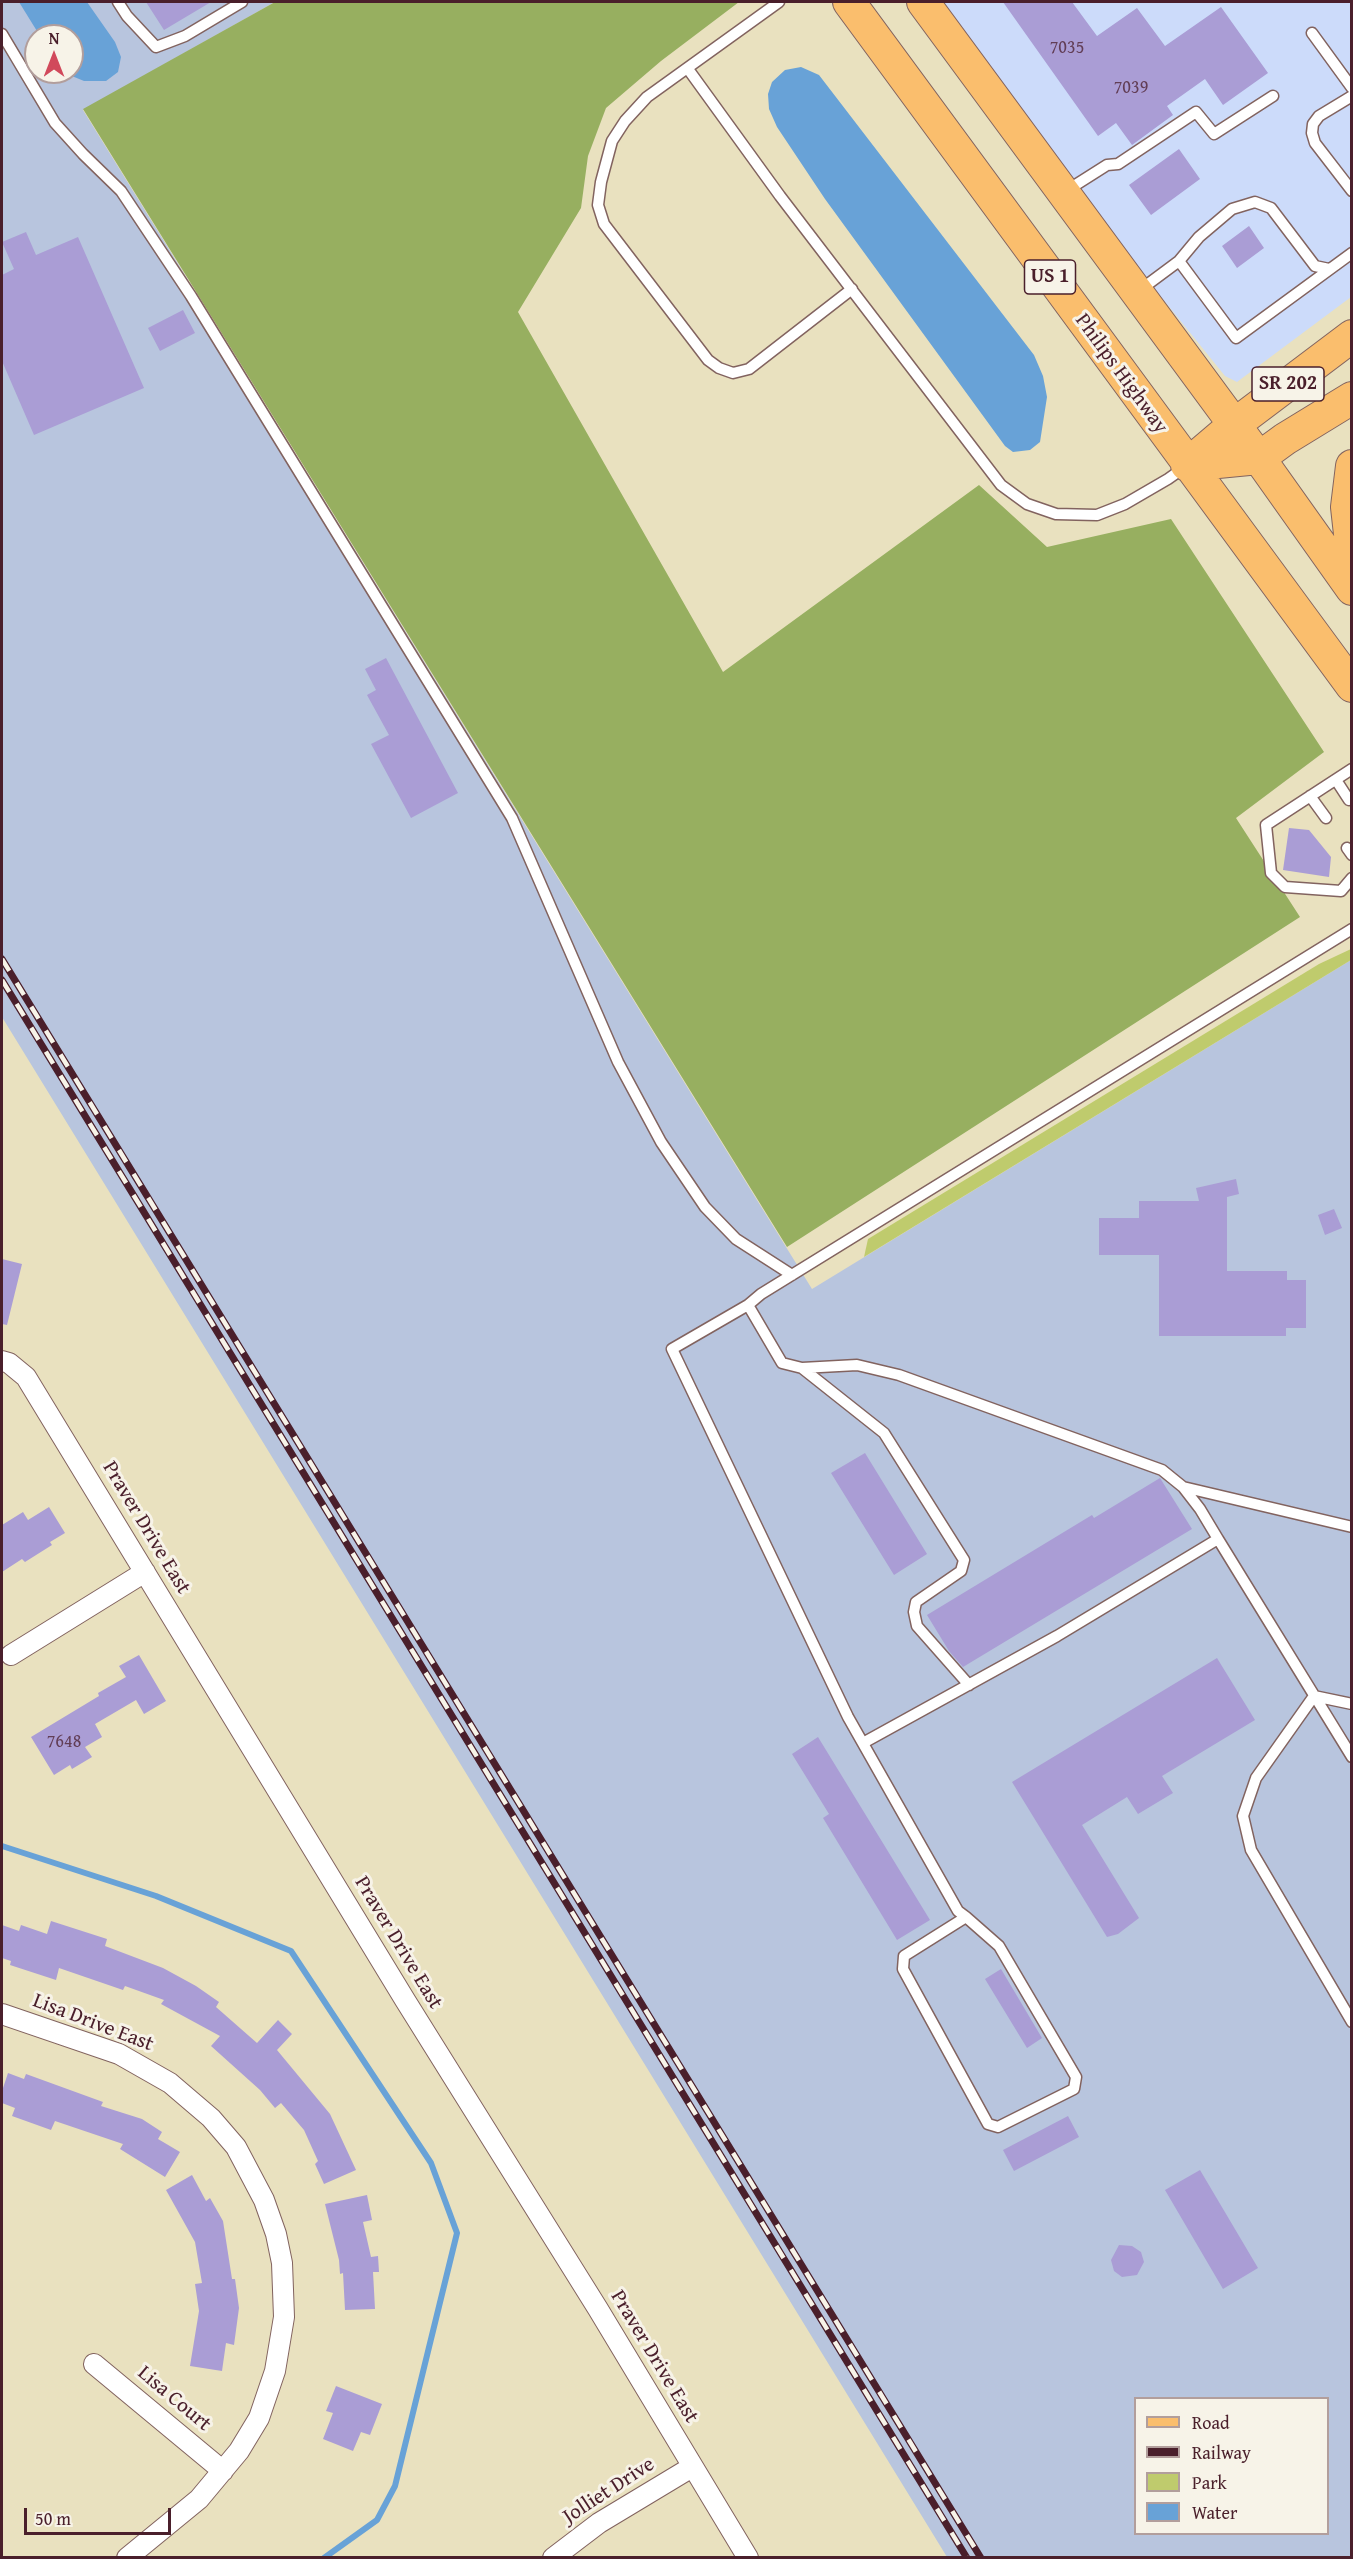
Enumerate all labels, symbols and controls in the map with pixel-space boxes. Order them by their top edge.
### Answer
north arrow [24,24,84,84]
text: N [49,26,59,50]
house number: 7035 [1050,37,1084,59]
house number: 7039 [1114,77,1148,99]
road number: US 1 [1024,260,1076,294]
street label: Philips Highway [1069,309,1173,439]
road number: SR 202 [1252,367,1324,401]
street label: Praver Drive East [96,1457,196,1599]
house number: 7648 [47,1731,81,1753]
street label: Praver Drive East [348,1872,448,2014]
street label: Lisa Drive East [29,1988,157,2058]
street label: Praver Drive East [604,2286,704,2428]
street label: Lisa Court [132,2361,216,2437]
legend [1134,2397,1329,2535]
text: Road [1192,2409,1230,2436]
text: Railway [1192,2439,1251,2466]
street label: Jolliet Drive [559,2452,659,2530]
text: Park [1192,2469,1227,2496]
scale bar [27,2496,174,2534]
text: Water [1192,2499,1237,2526]
text: 50 m [35,2505,71,2532]

